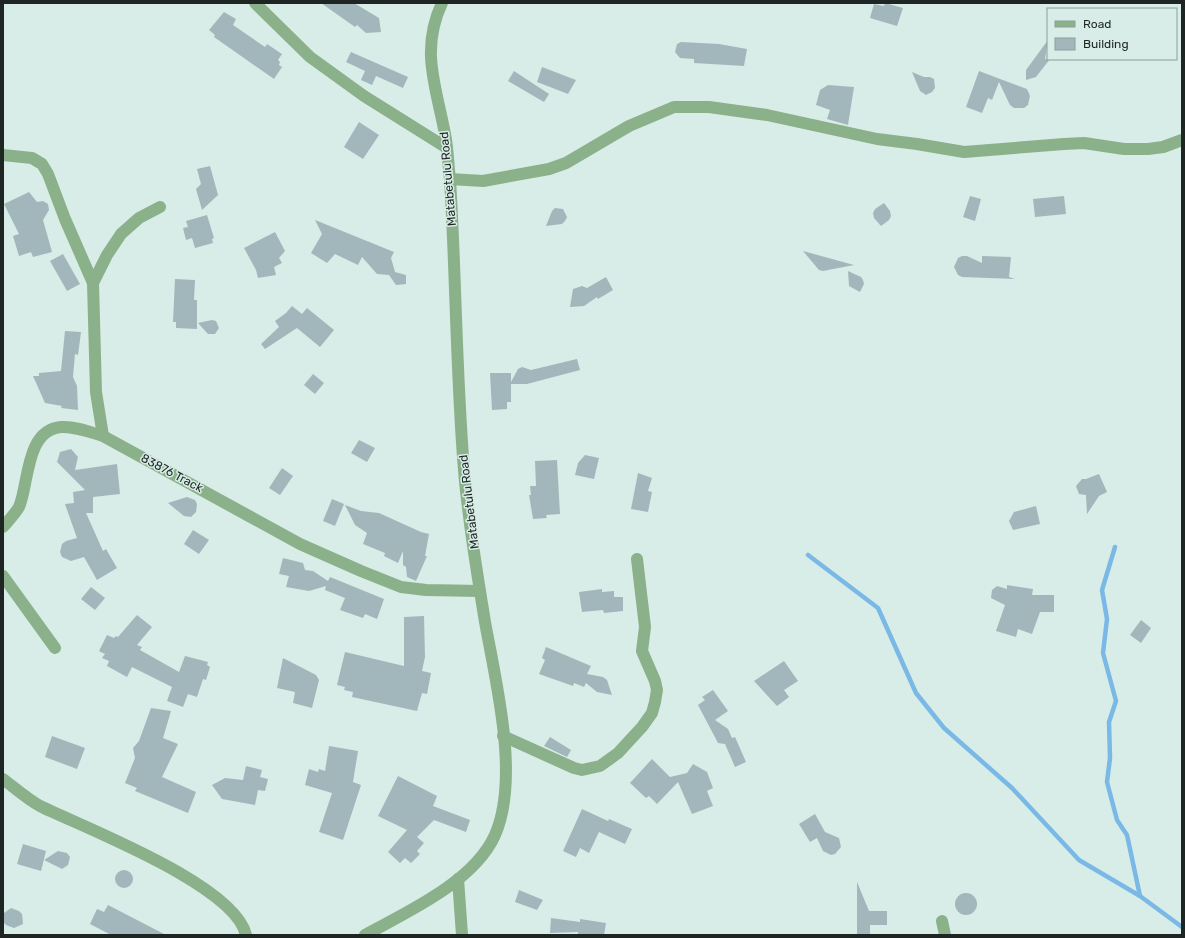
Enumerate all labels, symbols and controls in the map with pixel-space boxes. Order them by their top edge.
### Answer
legend [1047,8,1177,60]
text: Road [1083,17,1111,31]
text: Building [1083,37,1129,51]
street label: Matabetulu Road [437,131,459,227]
street label: 83876 Track [139,451,206,496]
street label: Matabetulu Road [456,454,482,550]

